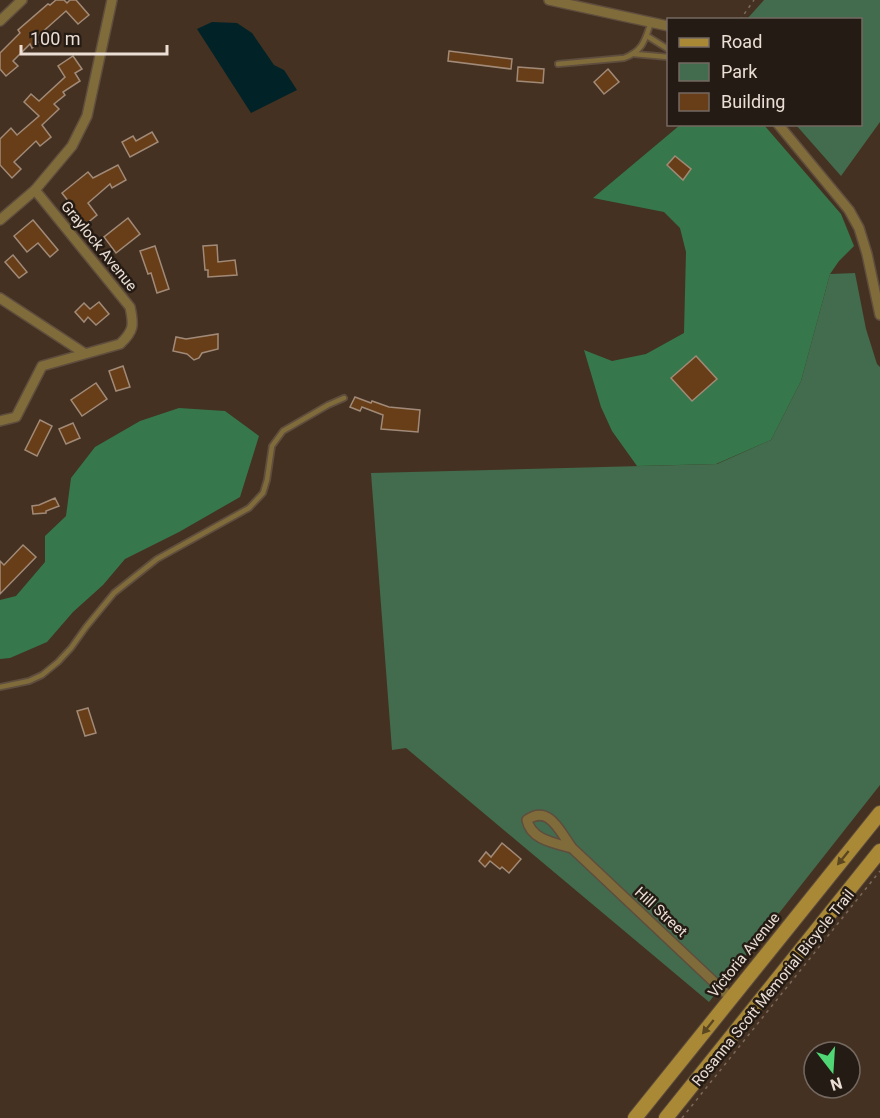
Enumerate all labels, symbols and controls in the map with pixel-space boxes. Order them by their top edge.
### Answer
scale bar [21,18,166,56]
legend [667,18,862,126]
text: 100 m [30,28,81,49]
text: Road [721,31,762,52]
text: Park [721,61,758,82]
text: Building [721,91,785,112]
street label: Graylock Avenue [57,197,141,295]
one-way arrow [837,850,850,866]
street label: Hill Street [631,883,691,941]
street label: Rosanna Scott Memorial Bicycle Trail [688,886,858,1090]
street label: Victoria Avenue [704,909,784,1001]
one-way arrow [702,1019,715,1034]
north arrow [802,1040,862,1100]
text: N [828,1073,844,1095]

